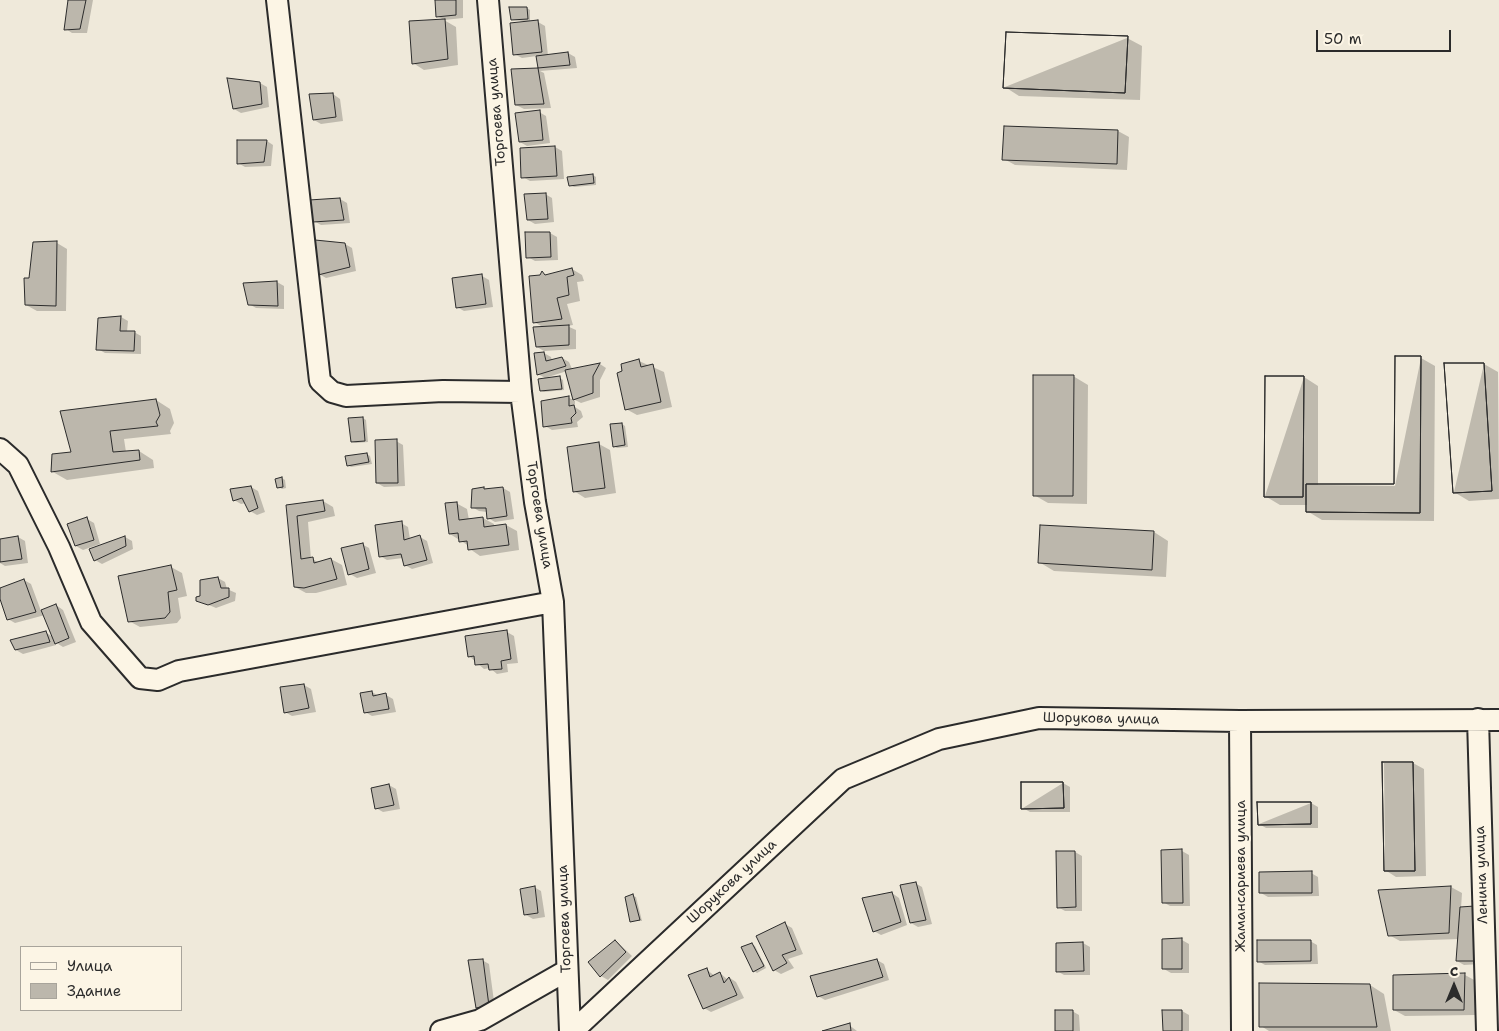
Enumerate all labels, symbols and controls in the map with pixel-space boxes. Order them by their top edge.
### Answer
scale bar [1319,20,1454,52]
text: 50 m [1324,29,1362,49]
street label: Торгоева улица [484,57,510,167]
street label: Торгоева улица [522,460,556,570]
street label: Шорукова улица [1043,710,1159,728]
street label: Жамансариева улица [1233,800,1249,952]
street label: Ленина улица [1472,826,1492,924]
street label: Шорукова улица [684,836,780,928]
street label: Торгоева улица [555,865,575,973]
legend [20,946,182,1011]
text: Улица [67,956,112,976]
north arrow [1429,961,1479,1011]
text: С [1450,962,1458,980]
text: Здание [67,981,121,1001]

